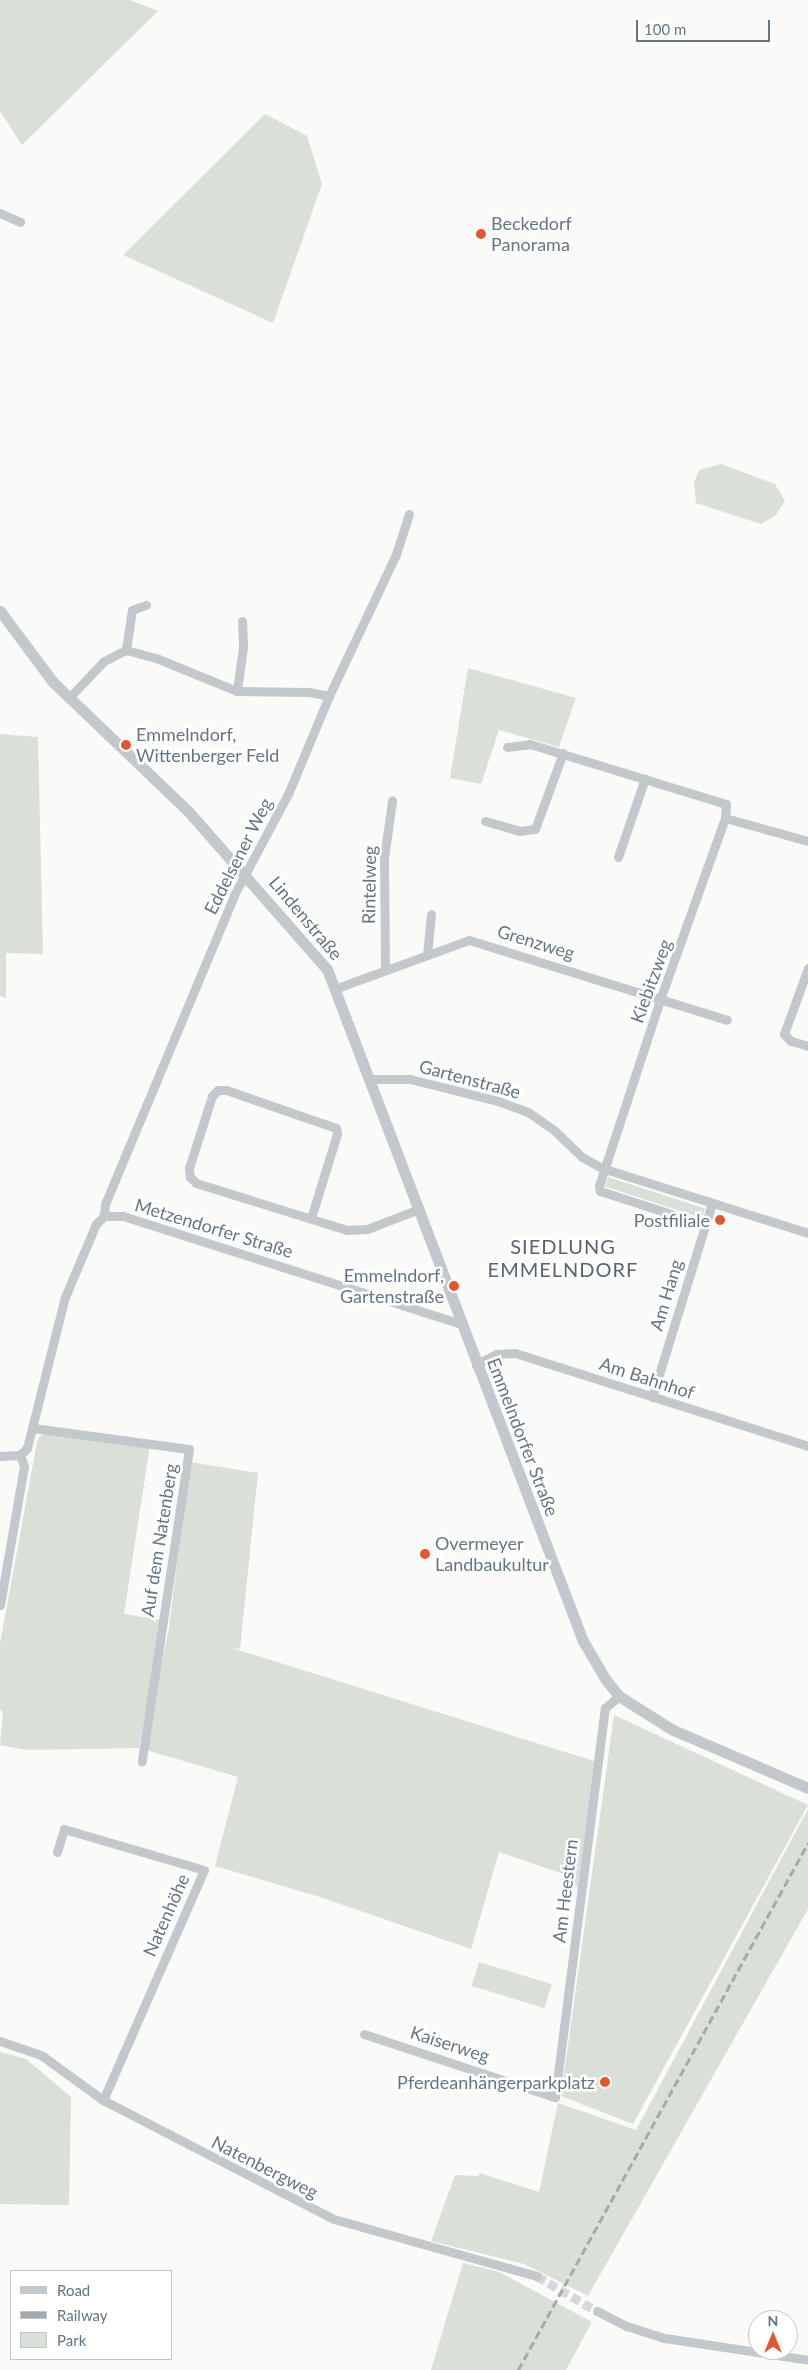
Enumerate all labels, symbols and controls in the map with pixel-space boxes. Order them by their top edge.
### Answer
scale bar [638,10,772,42]
text: 100 m [644,20,686,38]
place label: Beckedorf Panorama [491,213,572,255]
marker: Beckedorf Panorama [475,228,487,240]
place label: Emmelndorf, Wittenberger Feld [136,724,280,766]
marker: Emmelndorf, Wittenberger Feld [120,739,132,751]
street label: Eddelsener Weg [199,794,277,918]
street label: Rintelweg [358,846,380,924]
street label: Lindenstraße [265,872,347,964]
street label: Grenzweg [495,920,577,964]
street label: Kiebitzweg [626,936,676,1026]
street label: Gartenstraße [417,1055,523,1103]
street label: Metzendorfer Straße [132,1194,296,1262]
place label: Postfiliale [634,1209,710,1231]
marker: Postfiliale [714,1214,726,1226]
district label: SIEDLUNG EMMELNDORF [486,1234,640,1281]
street label: Am Hang [645,1257,687,1333]
place label: Emmelndorf, Gartenstraße [340,1265,444,1308]
marker: Emmelndorf, Gartenstraße [448,1280,460,1292]
street label: Am Bahnhof [597,1353,697,1403]
street label: Emmelndorfer Straße [483,1355,563,1519]
street label: Auf dem Natenberg [136,1462,182,1618]
place label: Overmeyer Landbaukultur [435,1533,549,1576]
marker: Overmeyer Landbaukultur [419,1548,431,1560]
street label: Am Heestern [548,1838,582,1944]
street label: Natenhöhe [138,1870,194,1960]
street label: Kaiserweg [408,2021,492,2067]
place label: Pferdeanhängerparkplatz [397,2071,595,2093]
marker: Pferdeanhängerparkplatz [599,2076,611,2088]
street label: Natenbergweg [208,2131,322,2203]
legend [10,2270,172,2360]
text: Road [57,2281,90,2299]
text: Railway [57,2306,108,2324]
north arrow [748,2310,798,2360]
text: N [768,2312,778,2329]
text: Park [57,2331,86,2349]

